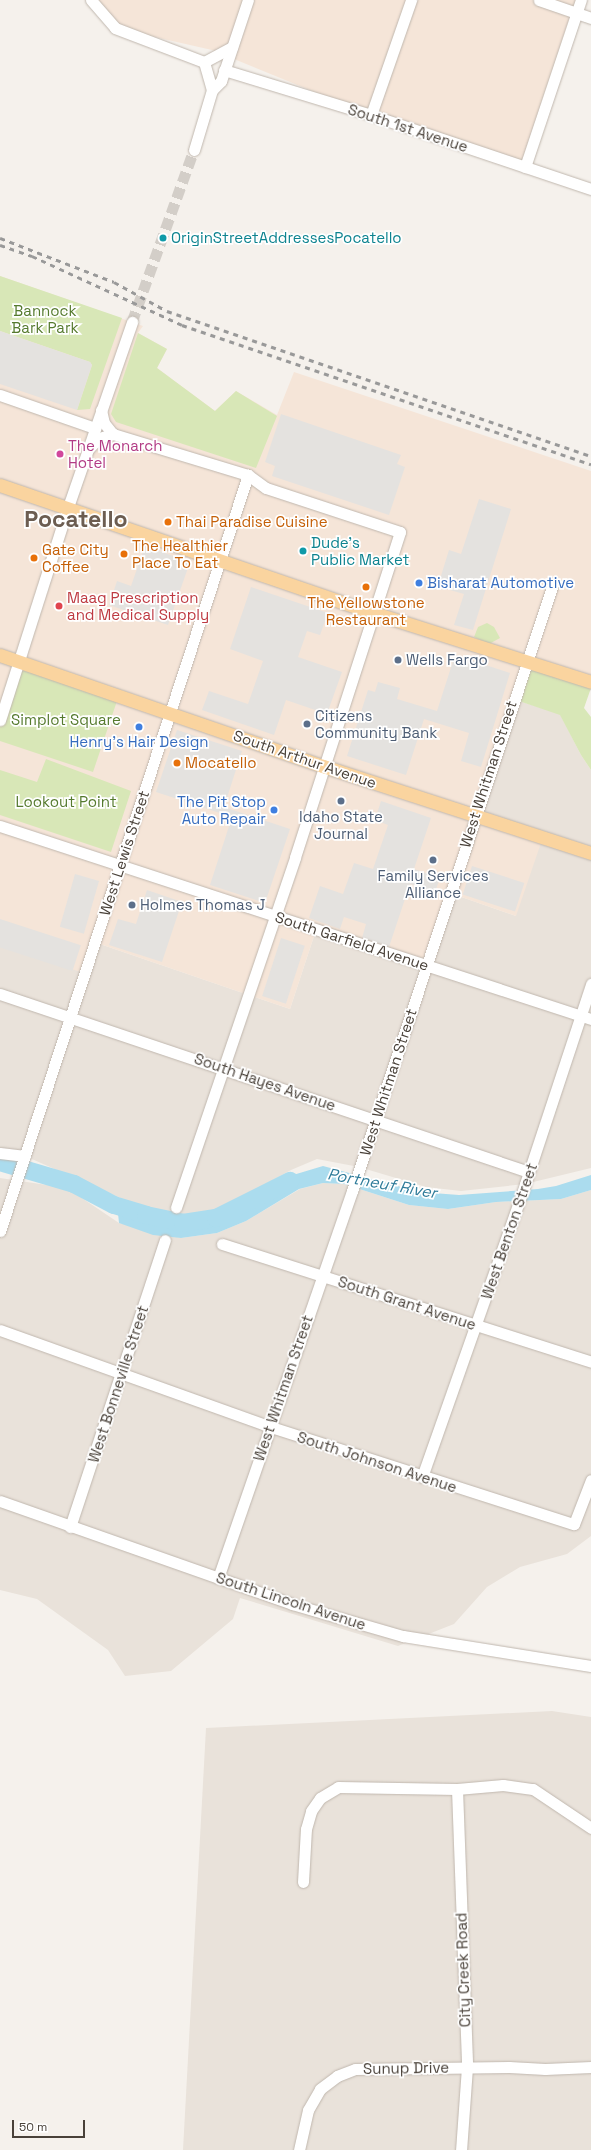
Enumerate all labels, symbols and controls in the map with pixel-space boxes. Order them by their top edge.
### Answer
street label: South 1st Avenue [346,100,470,156]
place label: OriginStreetAddressesPocatello [171,229,402,247]
marker: OriginStreetAddressesPocatello [158,233,168,243]
park label: Bannock Bark Park [11,301,79,336]
place label: The Monarch Hotel [68,436,162,471]
marker: The Monarch Hotel [55,449,65,459]
district label: Pocatello [24,505,128,533]
place label: Thai Paradise Cuisine [176,513,328,531]
marker: Thai Paradise Cuisine [163,517,173,527]
place label: Dude's Public Market [311,533,409,568]
place label: The Healthier Place To Eat [132,536,228,571]
place label: Gate City Coffee [42,540,109,575]
marker: Dude's Public Market [298,546,308,556]
marker: The Healthier Place To Eat [119,549,129,559]
marker: Gate City Coffee [29,553,39,563]
place label: Bisharat Automotive [427,574,574,592]
marker: Bisharat Automotive [414,578,424,588]
marker: The Yellowstone Restaurant [361,582,371,592]
place label: Maag Prescription and Medical Supply [67,588,209,623]
place label: The Yellowstone Restaurant [307,593,425,628]
marker: Maag Prescription and Medical Supply [54,601,64,611]
place label: Wells Fargo [406,651,488,669]
marker: Wells Fargo [393,655,403,665]
street label: West Whitman Street [456,698,520,850]
place label: Citizens Community Bank [315,706,437,741]
park label: Simplot Square [11,711,121,729]
marker: Citizens Community Bank [302,719,312,729]
marker: Henry's Hair Design [134,722,144,732]
street label: South Arthur Avenue [231,726,379,792]
place label: Henry's Hair Design [69,733,209,751]
place label: Mocatello [185,754,256,772]
marker: Mocatello [172,758,182,768]
street label: West Lewis Street [95,788,153,918]
place label: The Pit Stop Auto Repair [177,792,266,827]
park label: Lookout Point [15,793,117,811]
marker: Idaho State Journal [336,796,346,806]
marker: The Pit Stop Auto Repair [269,805,279,815]
place label: Idaho State Journal [299,807,383,842]
marker: Family Services Alliance [428,855,438,865]
place label: Family Services Alliance [377,866,489,901]
place label: Holmes Thomas J [140,896,266,914]
marker: Holmes Thomas J [127,900,137,910]
street label: South Garfield Avenue [273,908,431,974]
street label: West Whitman Street [356,1006,420,1158]
street label: South Hayes Avenue [192,1049,338,1115]
street label: West Benton Street [477,1161,541,1301]
water label: Portneuf River [326,1165,438,1203]
street label: South Grant Avenue [336,1272,478,1334]
street label: West Bonneville Street [84,1303,152,1465]
street label: West Whitman Street [249,1312,317,1464]
street label: South Johnson Avenue [295,1428,459,1496]
street label: South Lincoln Avenue [214,1568,368,1634]
street label: City Creek Road [452,1912,474,2028]
street label: Sunup Drive [363,2058,449,2078]
scale bar [14,2112,87,2138]
text: 50 m [19,2119,47,2135]

